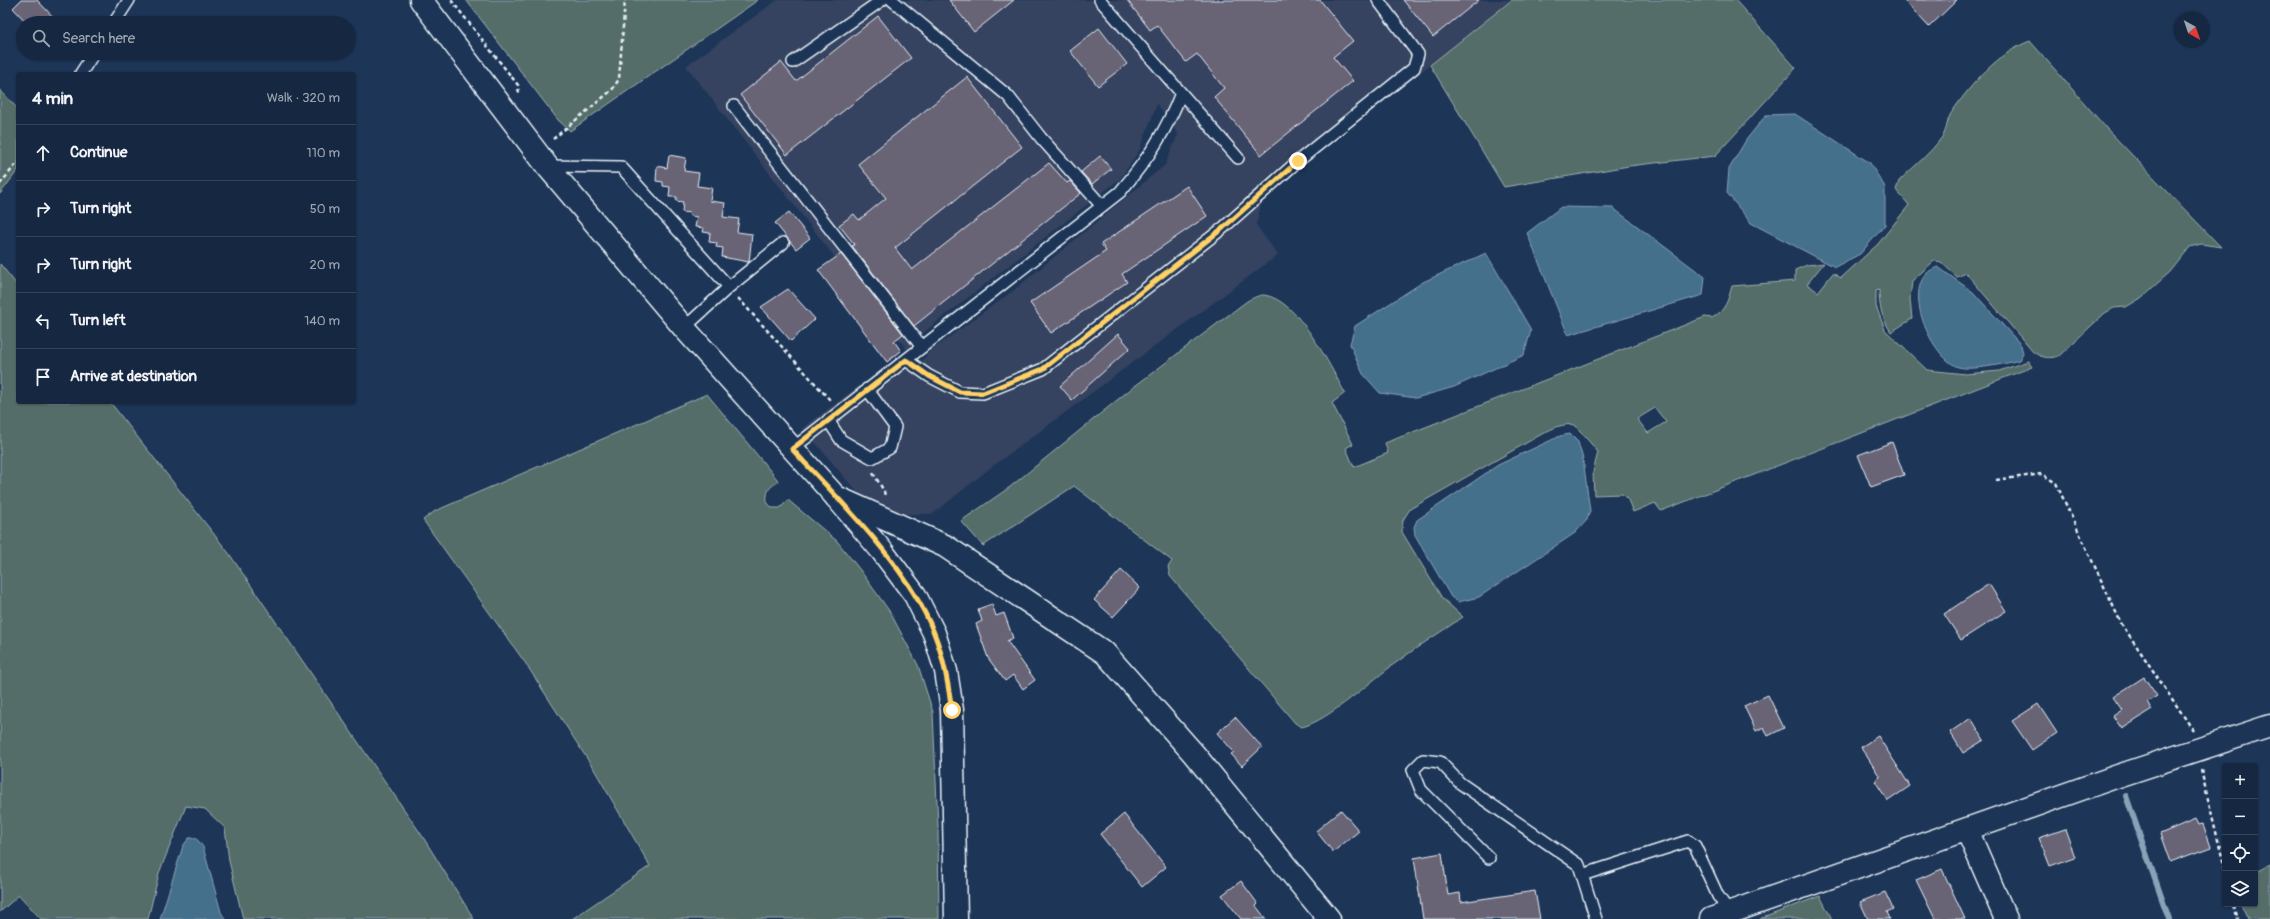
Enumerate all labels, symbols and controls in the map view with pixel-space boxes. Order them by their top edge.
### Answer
north arrow [2174,12,2210,48]
search box [16,16,356,60]
icon: search [30,27,52,49]
text: Search here [62,29,135,48]
text: 4 min [32,88,73,109]
text: Walk · 320 m [267,90,340,106]
icon: ahead [32,142,54,164]
text: Continue [70,143,128,162]
text: 110 m [307,145,340,161]
route end [1289,152,1307,170]
icon: right [32,198,54,220]
text: Turn right [70,199,131,218]
text: 50 m [310,201,340,217]
icon: right [32,254,54,276]
text: Turn right [70,255,131,274]
text: 20 m [309,257,340,273]
icon: left [32,310,54,332]
text: Turn left [70,311,126,330]
text: 140 m [304,313,340,329]
icon: arrive [32,366,54,388]
text: Arrive at destination [70,367,197,386]
route start [943,701,961,719]
map controls [2222,763,2258,907]
button: + [2222,763,2258,799]
button: − [2222,799,2258,835]
button: locate [2222,835,2258,871]
button: layers [2222,871,2258,907]

